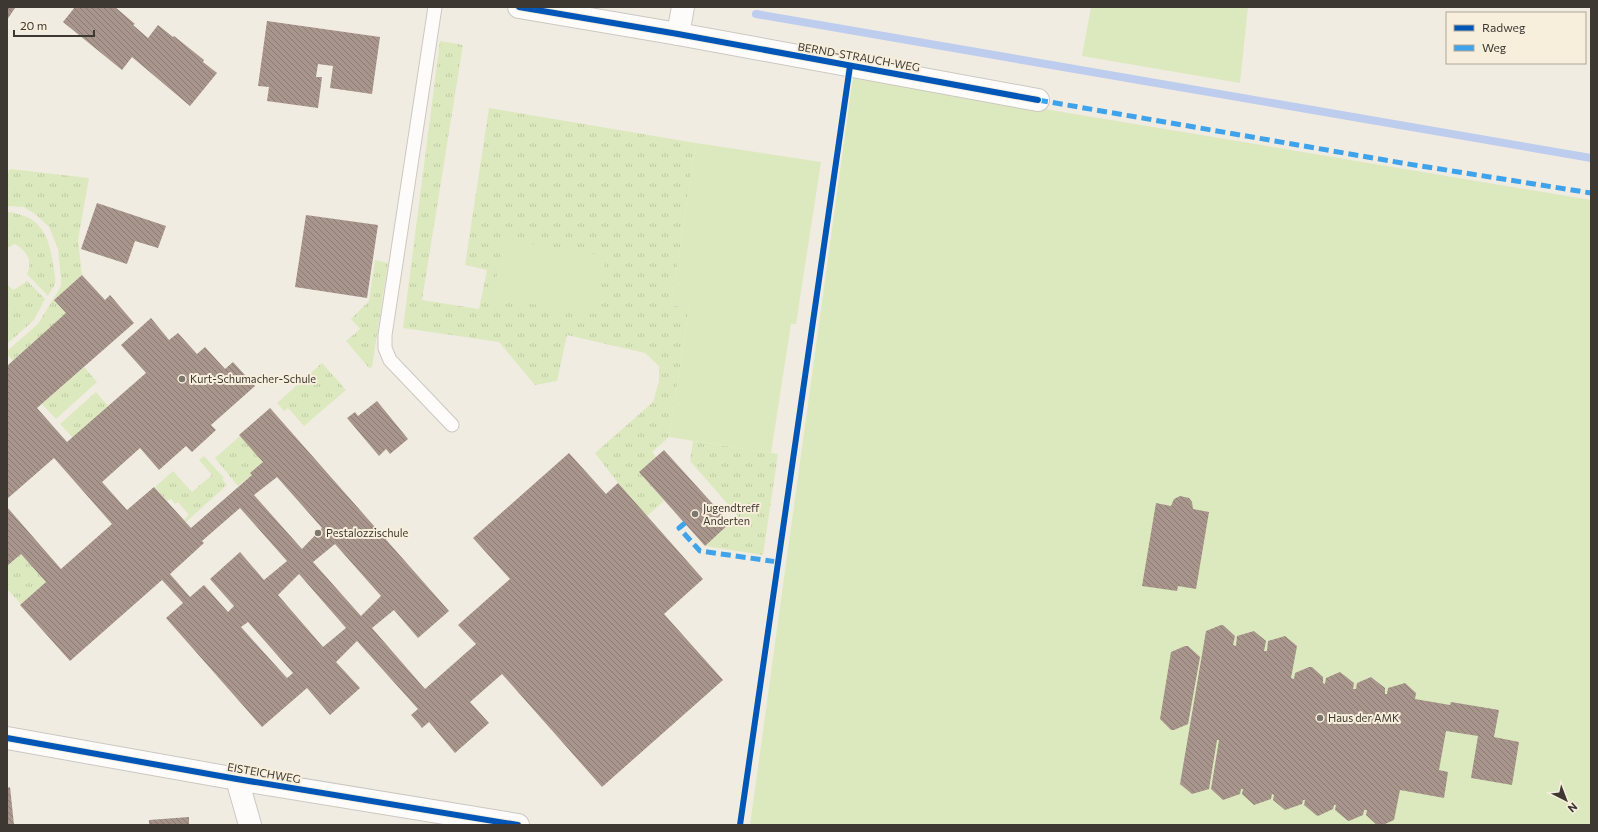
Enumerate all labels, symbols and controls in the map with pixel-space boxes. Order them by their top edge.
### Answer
scale bar [14,12,94,38]
legend [1446,12,1586,64]
text: 20 m [20,18,47,32]
text: Radweg [1482,20,1526,34]
street label: BERND-STRAUCH-WEG [797,39,921,74]
text: Weg [1482,40,1507,54]
place label: Kurt-Schumacher-Schule [190,372,316,385]
marker: Kurt-Schumacher-Schule [177,374,187,384]
place label: Jugendtreff Anderten [703,501,760,527]
marker: Jugendtreff Anderten [690,509,700,519]
place label: Pestalozzischule [326,526,409,539]
marker: Pestalozzischule [313,528,323,538]
place label: Haus der AMK [1328,711,1400,724]
marker: Haus der AMK [1315,713,1325,723]
street label: EISTEICHWEG [226,760,302,785]
north arrow [1546,780,1586,820]
text: N [1566,800,1580,815]

